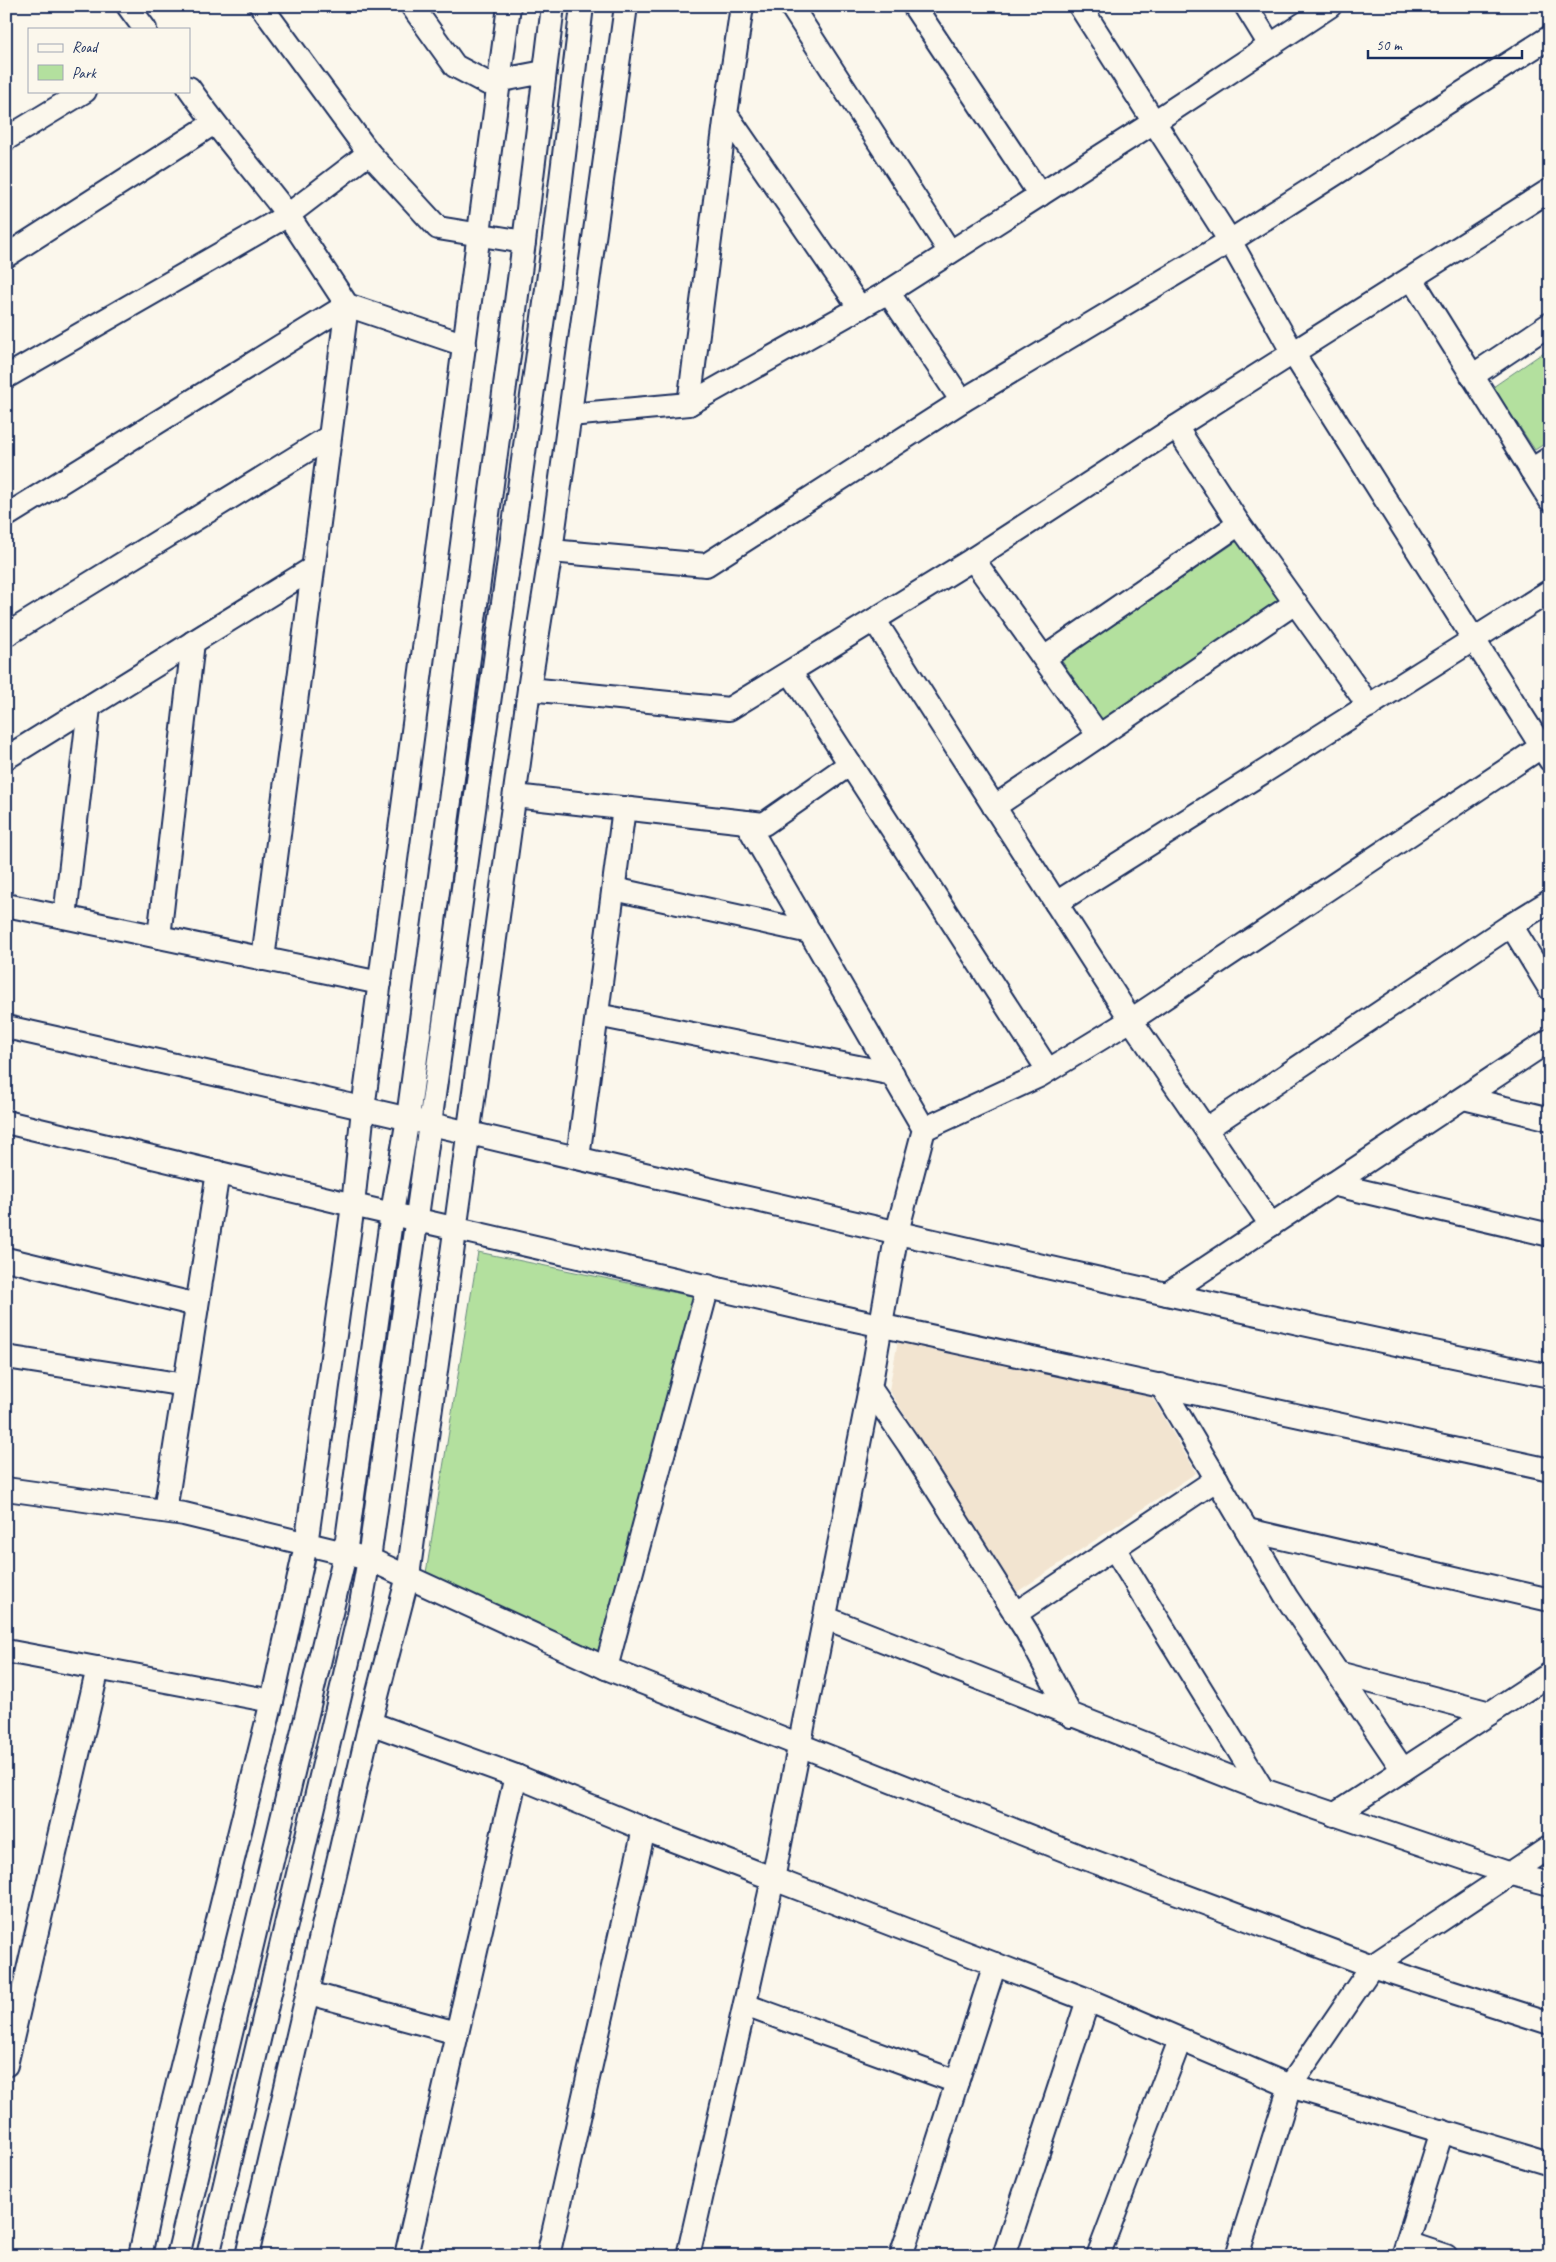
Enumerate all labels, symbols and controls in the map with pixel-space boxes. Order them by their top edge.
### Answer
legend [28,28,190,92]
scale bar [1368,28,1522,60]
text: 50 m [1376,36,1403,55]
text: Road [72,38,99,57]
text: Park [72,64,97,83]

